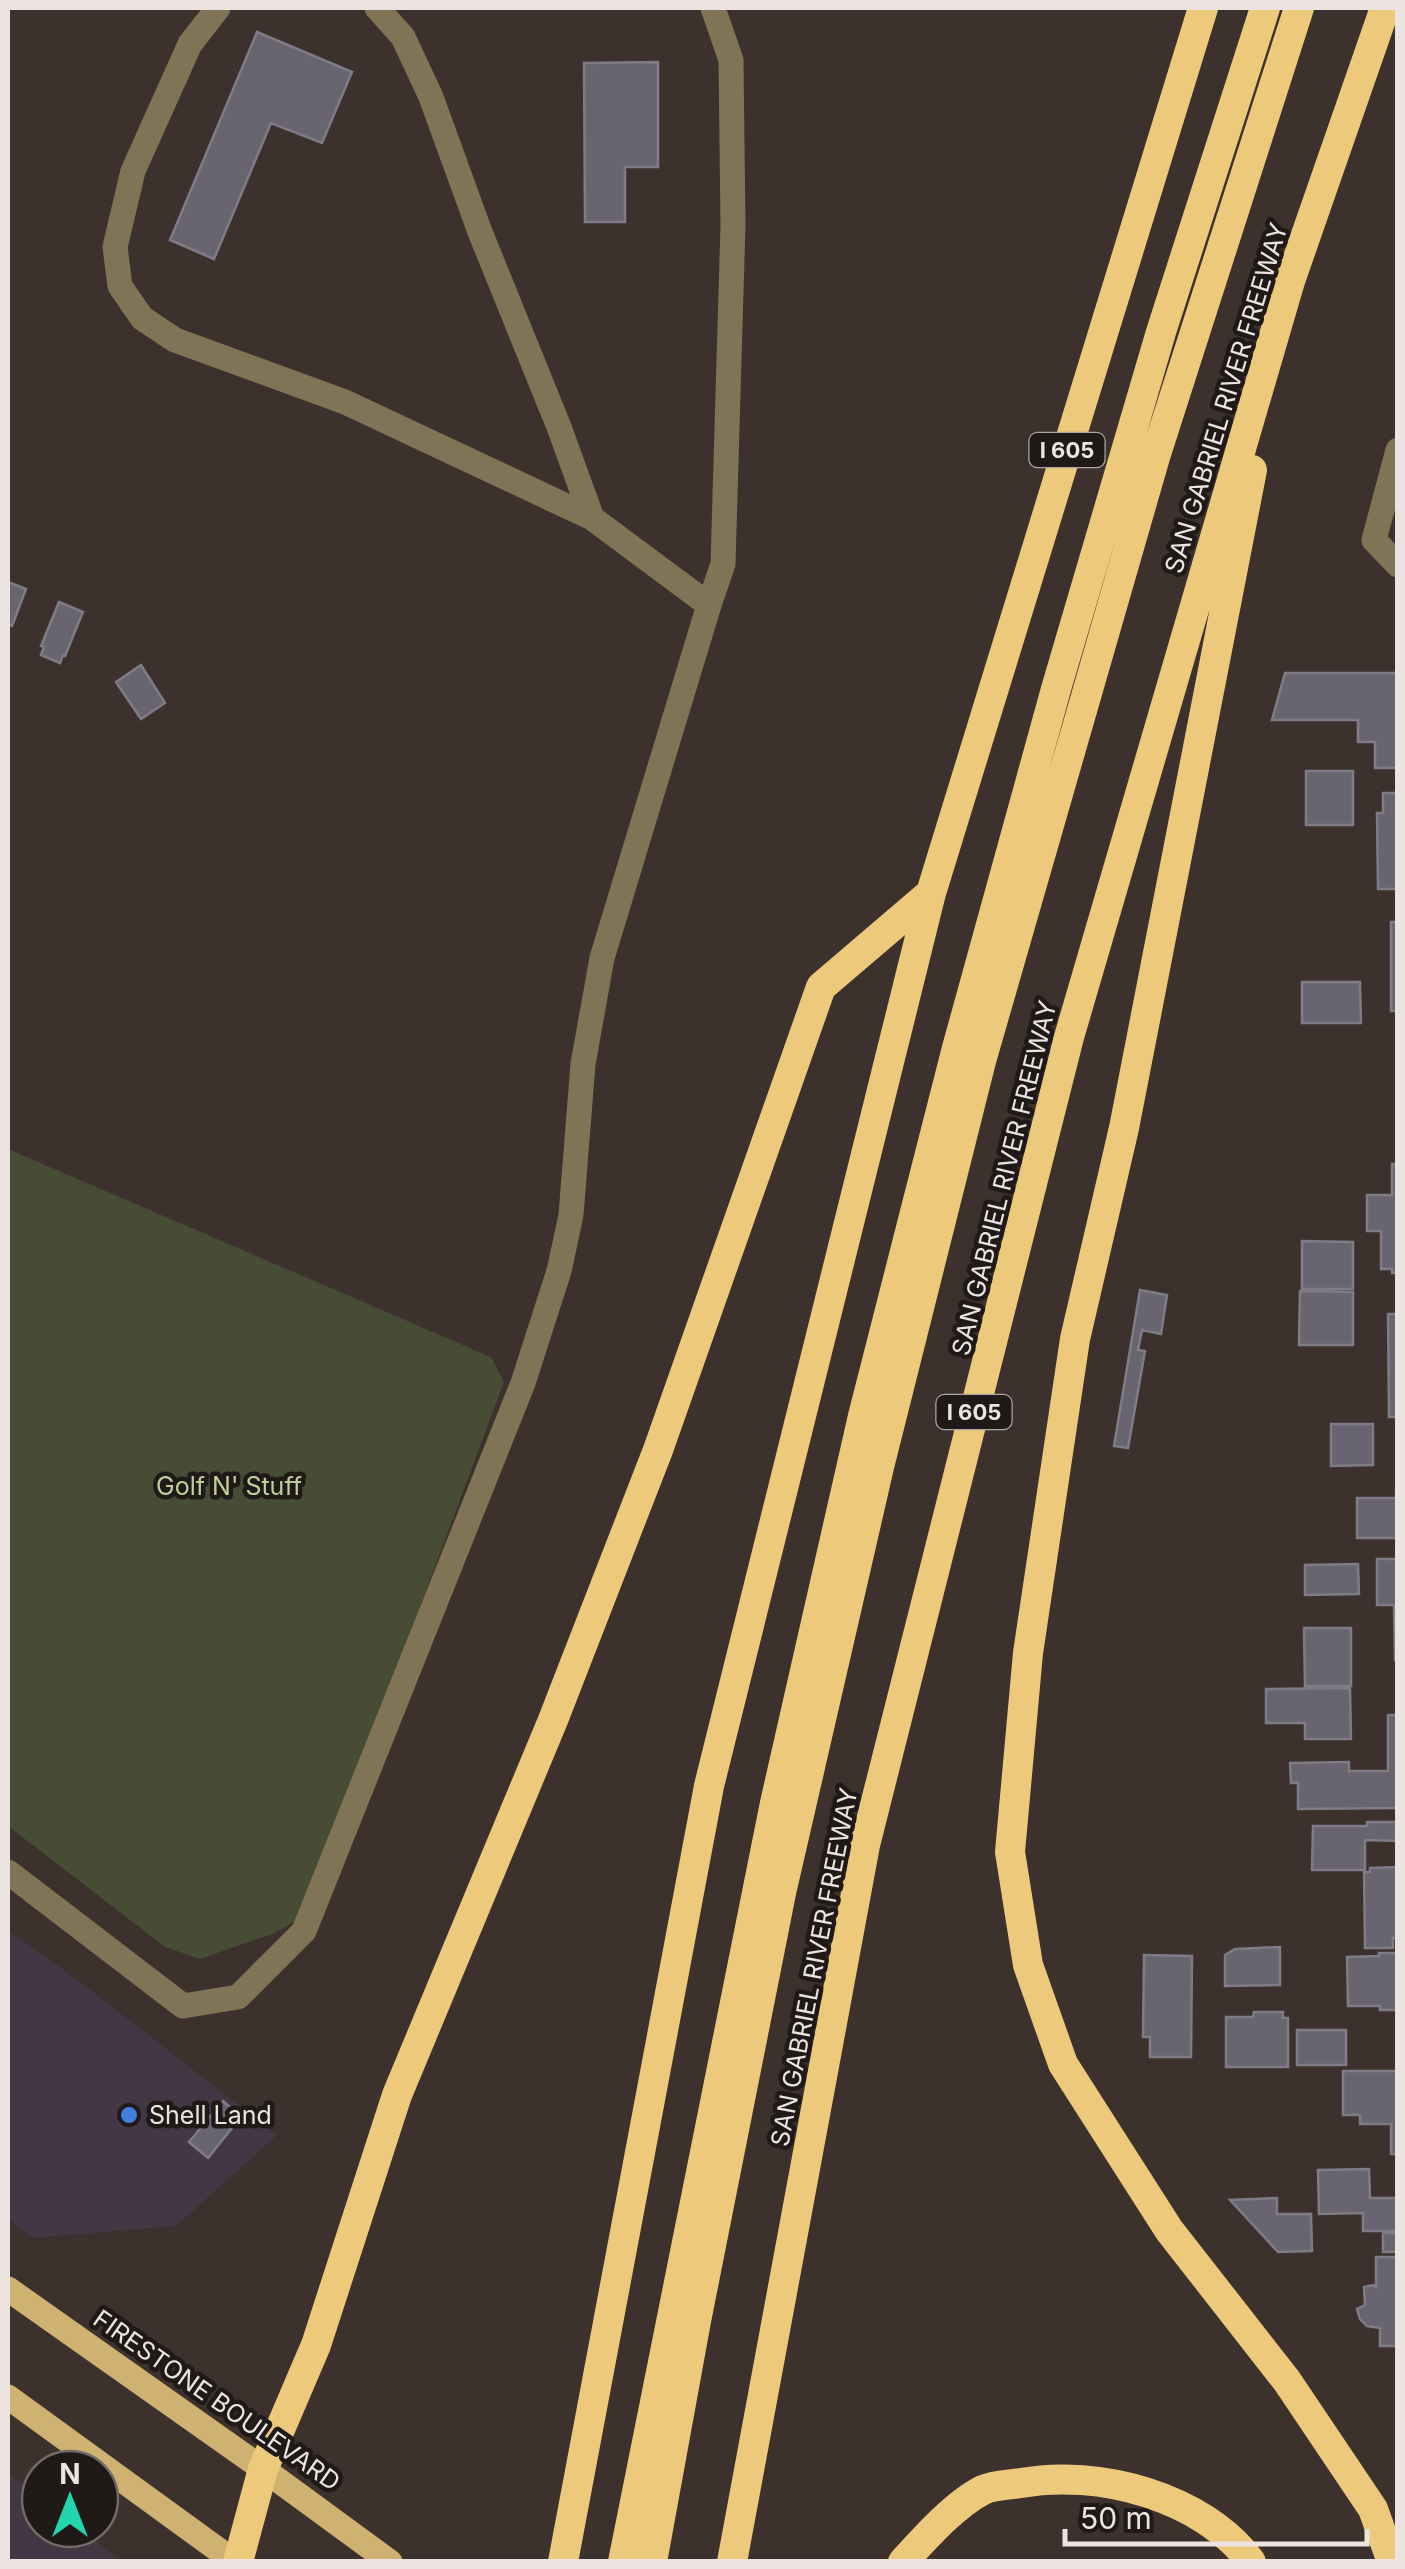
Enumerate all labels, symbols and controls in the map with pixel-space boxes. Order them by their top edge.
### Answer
street label: SAN GABRIEL RIVER FREEWAY [1158,219,1294,577]
road number: I 605 [1030,433,1104,467]
street label: SAN GABRIEL RIVER FREEWAY [945,997,1063,1358]
road number: I 605 [936,1395,1012,1429]
park label: Golf N' Stuff [156,1471,302,1501]
street label: SAN GABRIEL RIVER FREEWAY [764,1785,864,2149]
place label: Shell Land [149,2100,272,2130]
marker: Shell Land [118,2104,140,2126]
street label: FIRESTONE BOULEVARD [88,2303,346,2497]
north arrow [20,2449,120,2549]
text: N [59,2457,81,2491]
scale bar [1065,2484,1368,2546]
text: 50 m [1080,2500,1152,2536]

